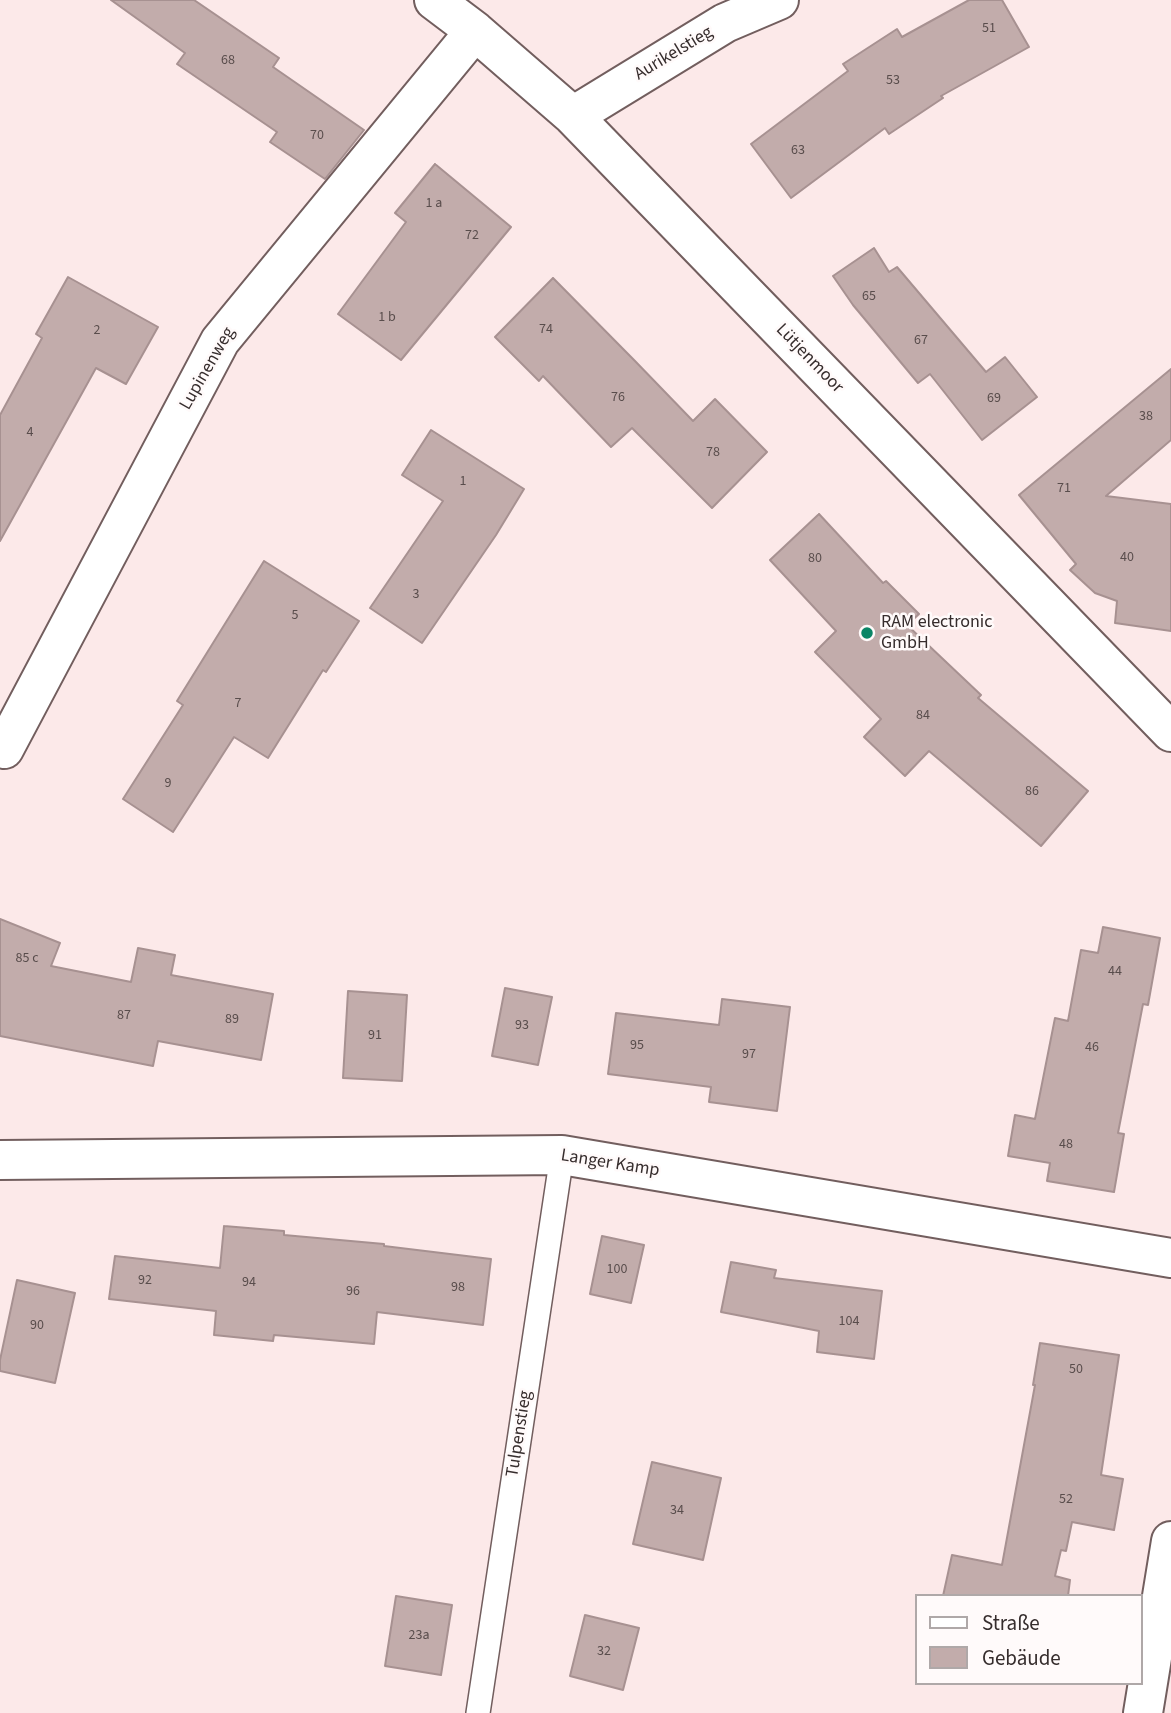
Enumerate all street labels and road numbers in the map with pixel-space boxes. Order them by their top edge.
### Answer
street label: Aurikelstieg [631,22,717,86]
street label: Lütjenmoor [771,320,847,398]
street label: Lupinenweg [176,324,240,414]
street label: Langer Kamp [559,1146,661,1182]
street label: Tulpenstieg [502,1389,538,1479]

